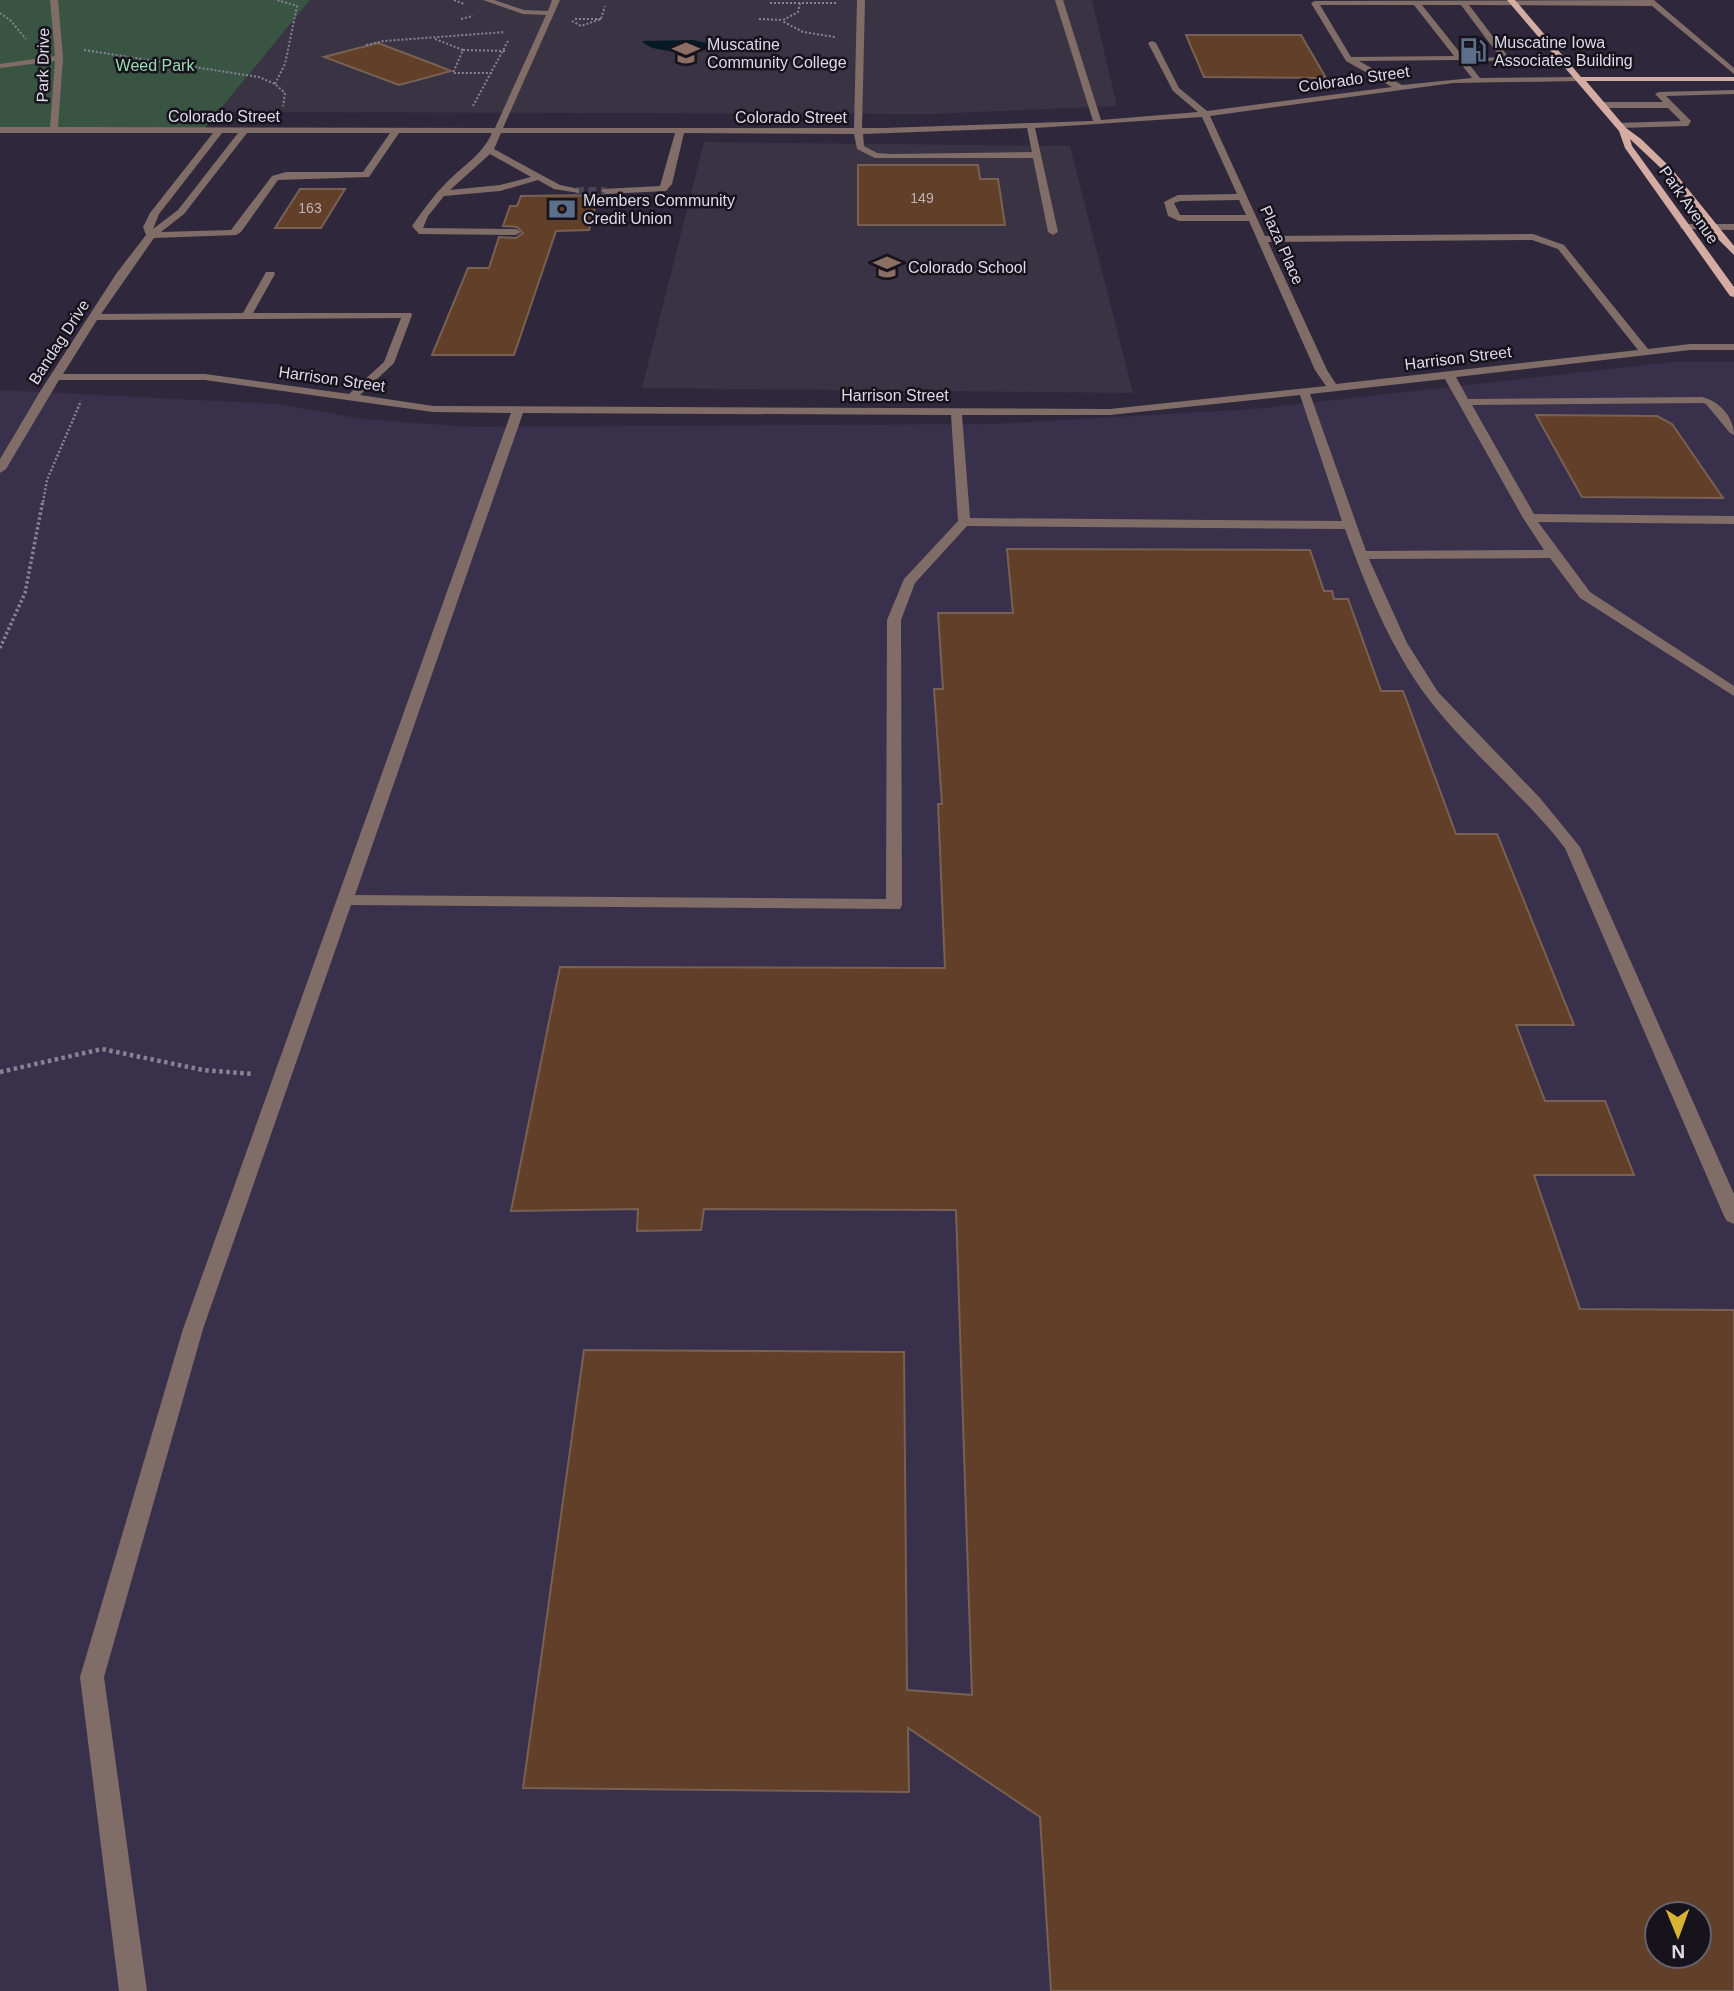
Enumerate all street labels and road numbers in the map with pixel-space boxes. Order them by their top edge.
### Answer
street label: Park Drive [34,27,52,102]
street label: Colorado Street [1297,63,1411,95]
street label: Colorado Street [168,108,281,125]
street label: Colorado Street [735,109,848,126]
street label: Park Avenue [1656,163,1722,247]
street label: Plaza Place [1257,203,1307,287]
street label: Bandag Drive [25,297,93,387]
street label: Harrison Street [1404,343,1513,373]
street label: Harrison Street [278,363,387,395]
street label: Harrison Street [841,387,949,404]

